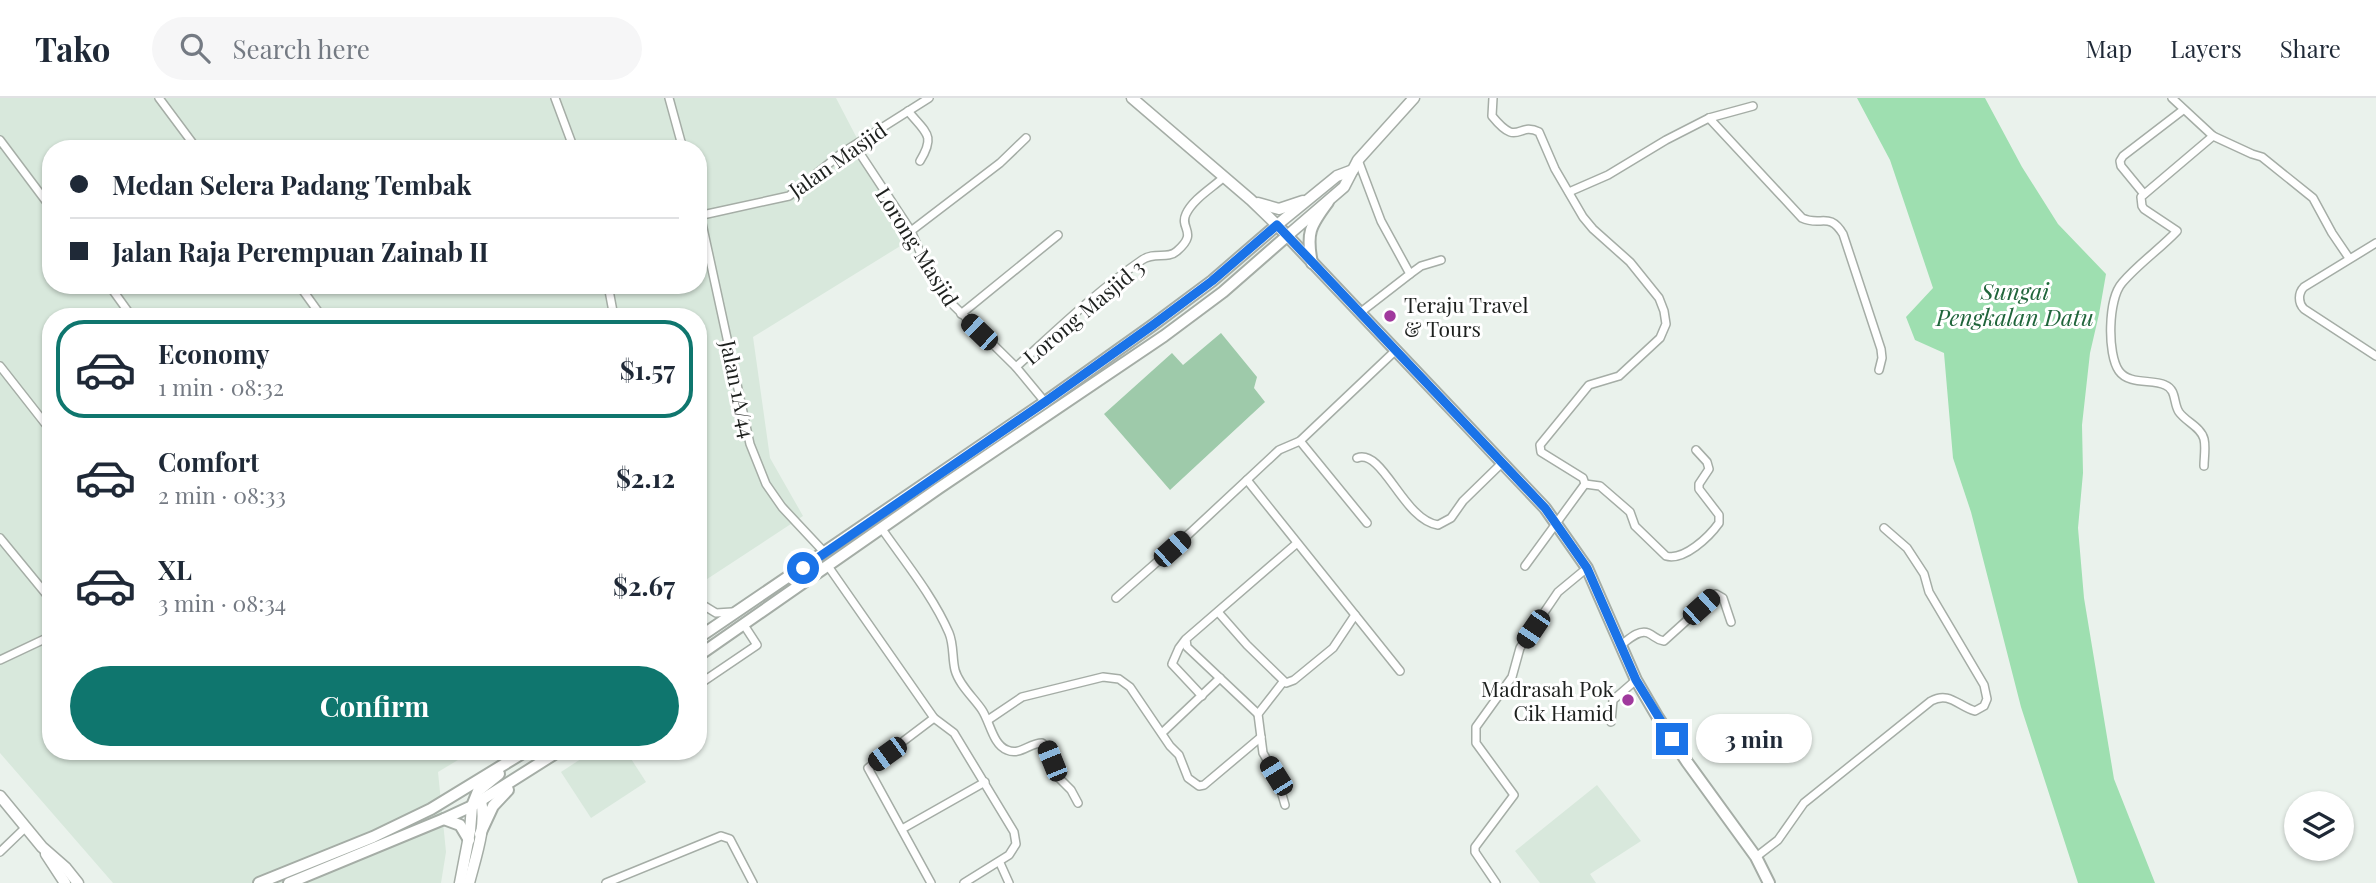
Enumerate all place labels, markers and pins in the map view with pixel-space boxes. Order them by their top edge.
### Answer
place label: Teraju Travel & Tours [1404,290,1529,342]
marker: Teraju Travel & Tours [1382,308,1398,324]
place label: Madrasah Pok Cik Hamid [1481,674,1614,726]
marker: Madrasah Pok Cik Hamid [1620,692,1636,708]

